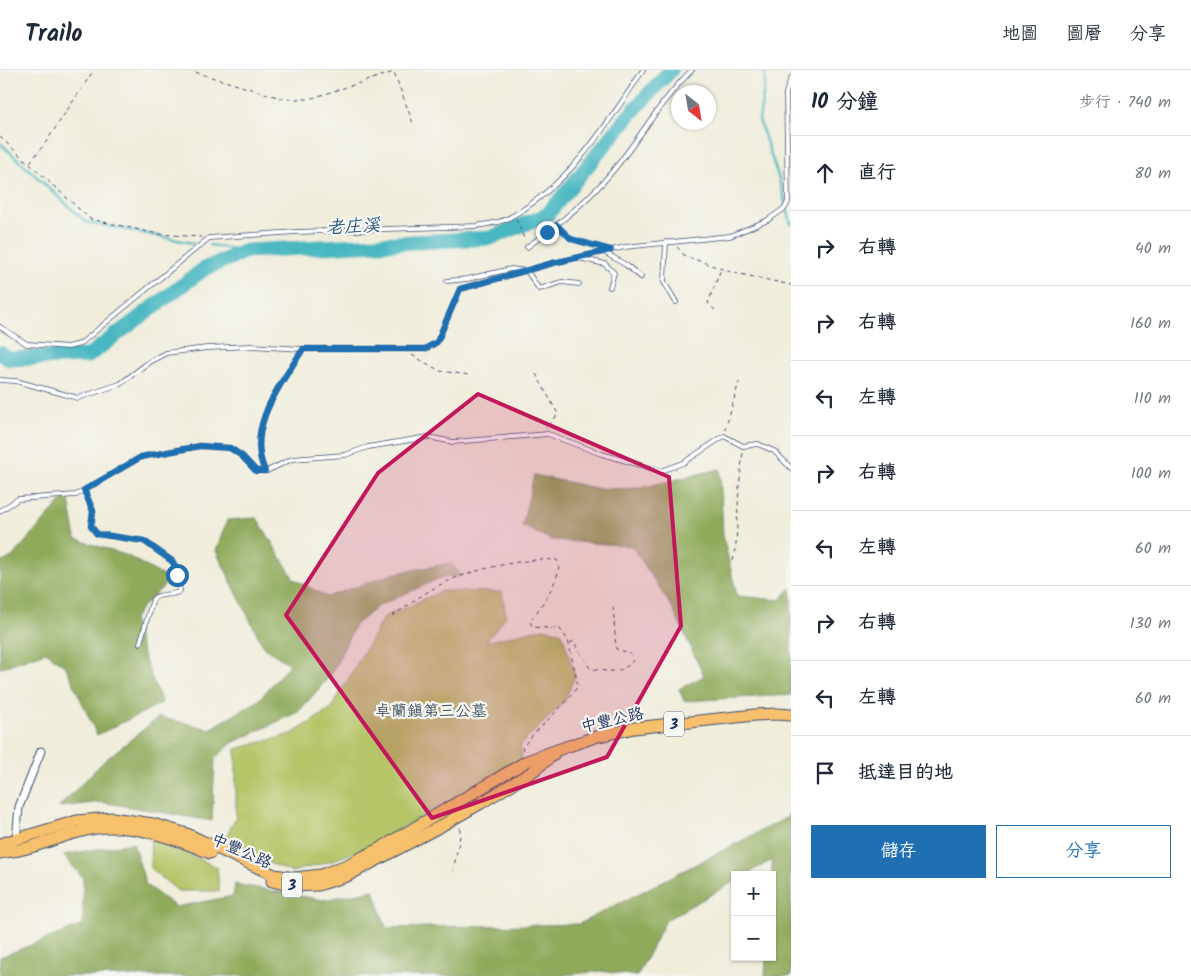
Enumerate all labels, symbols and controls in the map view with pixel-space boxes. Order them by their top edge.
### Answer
text: Trailo [25,15,83,54]
text: 地圖 [1002,20,1038,49]
text: 圖層 [1066,20,1102,49]
text: 分享 [1130,20,1166,49]
north arrow [671,85,716,130]
text: 10 分鐘 [811,86,878,119]
text: 步行 · 740 m [1079,90,1171,115]
text: 直行 [858,158,896,188]
icon: ahead [811,159,839,187]
text: 80 m [1134,161,1171,186]
water label: 老庄溪 [325,212,382,243]
route end [536,221,559,244]
text: 右轉 [858,233,896,263]
icon: right [811,234,839,262]
text: 40 m [1135,236,1171,261]
text: 右轉 [858,308,896,338]
icon: right [811,309,839,337]
text: 160 m [1130,311,1171,336]
text: 左轉 [858,383,896,413]
icon: left [811,384,839,412]
text: 110 m [1134,386,1171,411]
text: 右轉 [858,458,896,488]
icon: right [811,459,839,487]
text: 100 m [1131,461,1171,486]
text: 左轉 [858,533,896,563]
icon: left [811,534,839,562]
text: 60 m [1135,536,1171,561]
route start [166,564,189,587]
text: 右轉 [858,608,896,638]
icon: right [811,609,839,637]
text: 130 m [1130,611,1171,636]
text: 左轉 [858,683,896,713]
icon: left [811,684,839,712]
text: 60 m [1135,686,1171,711]
park label: 卓蘭鎮第三公墓 [375,699,487,724]
street label: 中豐公路 [578,701,646,740]
road number: 3 [664,712,684,736]
text: 抵達目的地 [858,758,953,788]
icon: arrive [811,759,839,787]
button: 儲存 [811,825,986,878]
button: 分享 [996,825,1171,878]
street label: 中豐公路 [207,827,276,876]
map controls [731,871,776,961]
button: + [731,871,776,916]
road number: 3 [282,872,302,898]
button: − [731,916,776,961]

